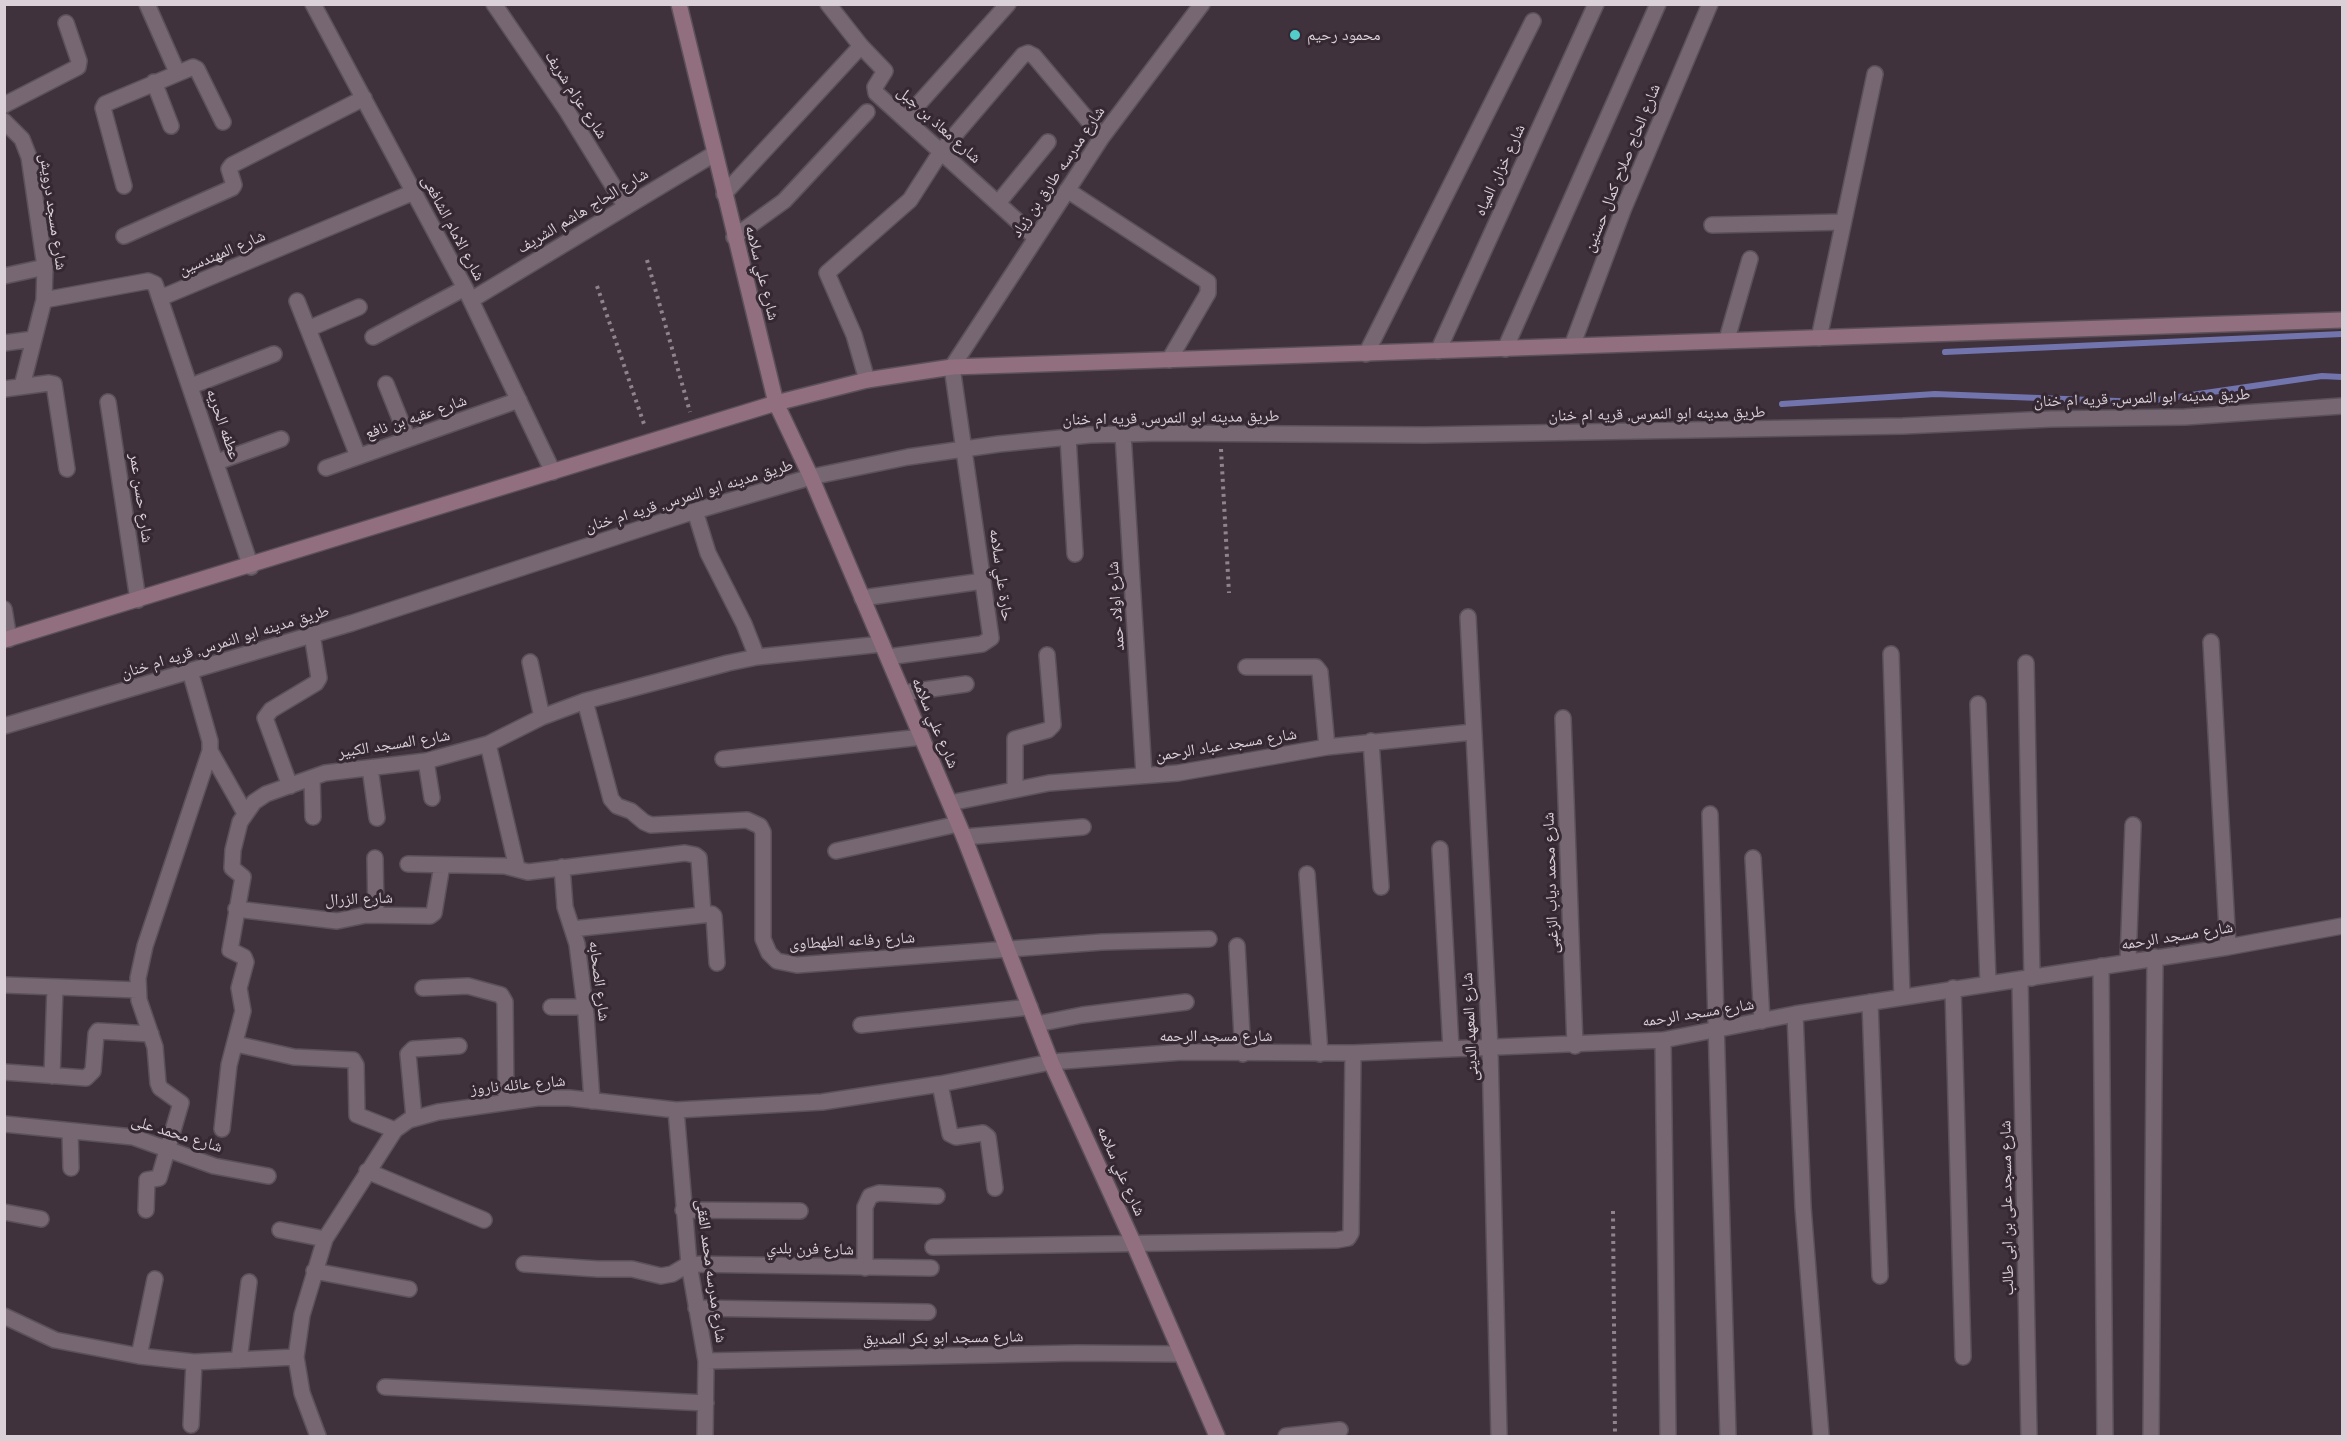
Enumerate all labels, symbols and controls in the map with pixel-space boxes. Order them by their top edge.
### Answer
place label: محمود رحيم [1307,25,1381,45]
marker: محمود رحيم [1288,28,1302,42]
street label: شارع عزام شريف [540,47,612,143]
street label: شارع الحاج صلاح كمال حسنين [1579,81,1665,255]
street label: شارع معاذ بن جبل [893,82,985,168]
street label: شارع مدرسه طارق بن زياد [1007,103,1109,241]
street label: شارع خزان المياه [1470,121,1530,219]
street label: شارع مسجد درويش [35,153,71,271]
street label: شارع الحاج هاشم الشريف [514,164,652,258]
street label: شارع الامام الشافعى [417,172,489,284]
street label: شارع علي سلامه [741,224,783,322]
street label: شارع المهندسين [176,226,268,280]
street label: طريق مدينه ابو النمرس, قريه ام خنان [2033,385,2251,411]
street label: عطفه الحريه [202,386,244,462]
street label: شارع عقبه بن نافع [363,391,469,443]
street label: طريق مدينه ابو النمرس, قريه ام خنان [1548,403,1766,425]
street label: طريق مدينه ابو النمرس, قريه ام خنان [1062,407,1280,429]
street label: شارع حسن عمر [125,452,157,544]
street label: طريق مدينه ابو النمرس, قريه ام خنان [582,455,796,537]
street label: حارة علي سلامه [985,527,1017,623]
street label: شارع اولاد حمد [1103,561,1129,651]
street label: طريق مدينه ابو النمرس, قريه ام خنان [118,601,332,683]
street label: شارع علي سلامه [907,675,963,771]
street label: شارع مسجد عباد الرحمن [1154,724,1298,766]
street label: شارع المسجد الكبير [337,726,451,762]
street label: شارع محمد دياب الزغبى [1539,812,1563,954]
street label: شارع الزرال [325,888,393,910]
street label: شارع مسجد الرحمه [2120,918,2234,954]
street label: شارع رفاعه الطهطاوى [788,928,916,954]
street label: شارع الصحابه [585,940,613,1022]
street label: شارع المعهد الدينى [1458,972,1482,1082]
street label: شارع مسجد الرحمه [1641,995,1755,1031]
street label: شارع مسجد الرحمه [1160,1026,1272,1046]
street label: شارع عائله ناروز [470,1071,566,1099]
street label: شارع محمد على [129,1111,225,1157]
street label: شارع مسجد على بن ابى طالب [1996,1120,2018,1296]
street label: شارع علي سلامه [1093,1123,1149,1219]
street label: شارع مدرسه محمد الفقى [691,1198,731,1344]
street label: شارع فرن بلدي [766,1239,854,1259]
street label: شارع مسجد ابو بكر الصديق [862,1327,1024,1349]

